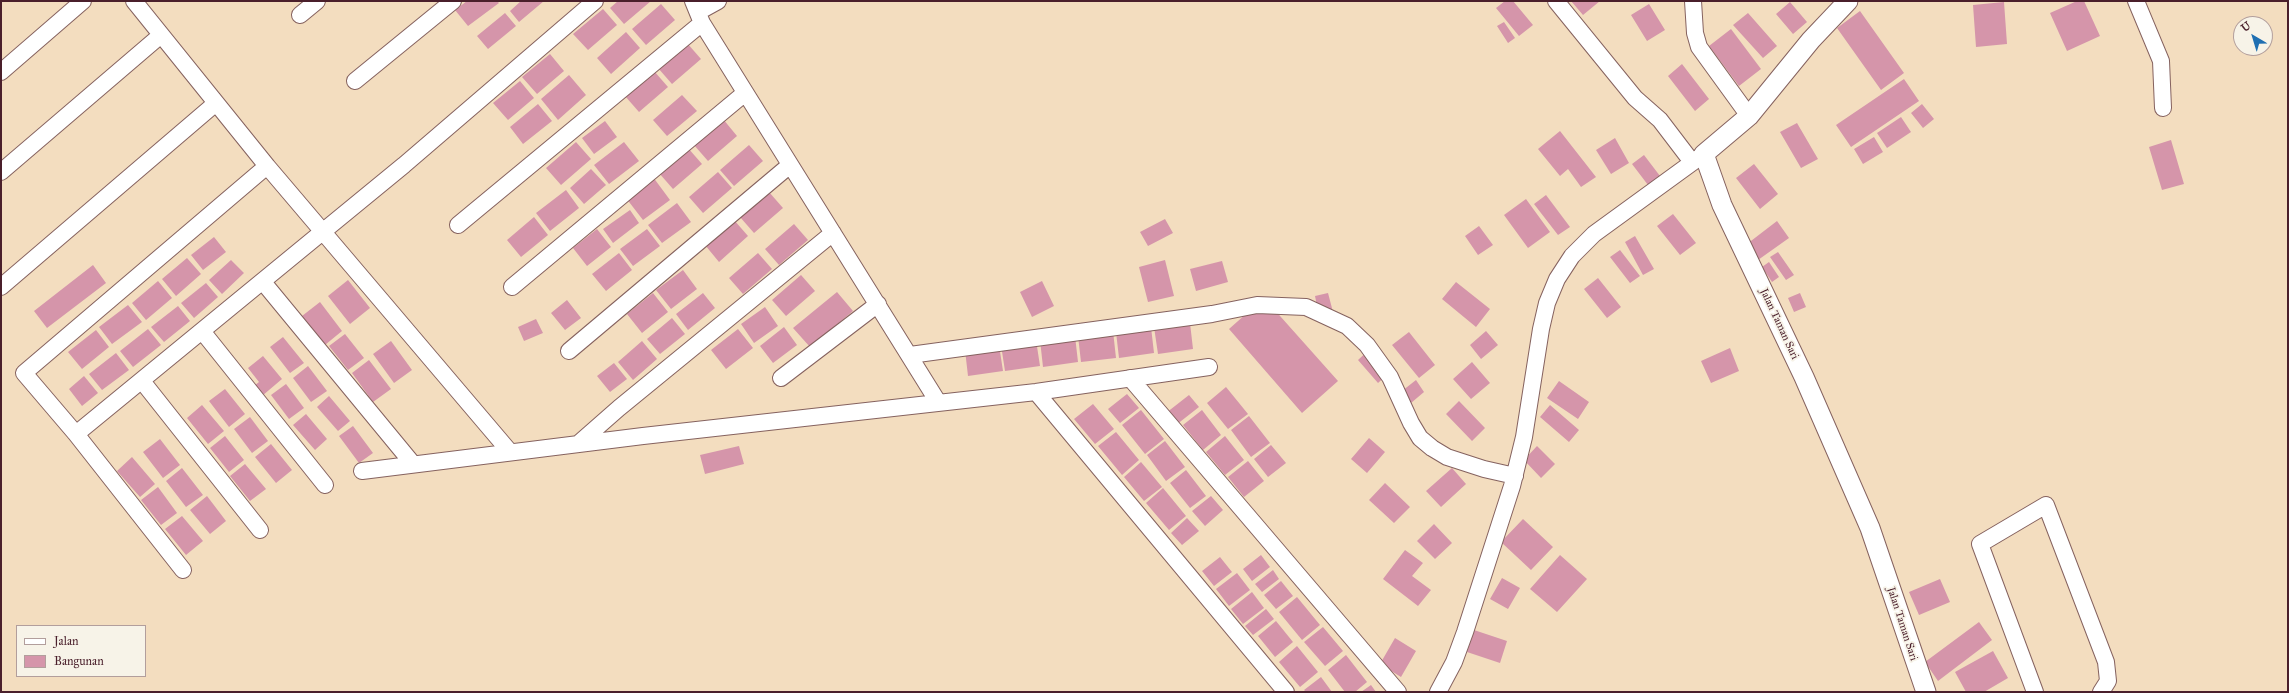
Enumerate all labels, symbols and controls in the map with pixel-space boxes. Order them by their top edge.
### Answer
north arrow [2233,16,2273,56]
text: U [2238,19,2253,35]
street label: Jalan Taman Sari [1757,286,1801,362]
street label: Jalan Taman Sari [1884,586,1920,662]
legend [16,625,146,677]
text: Jalan [54,634,78,648]
text: Bangunan [54,654,104,668]

